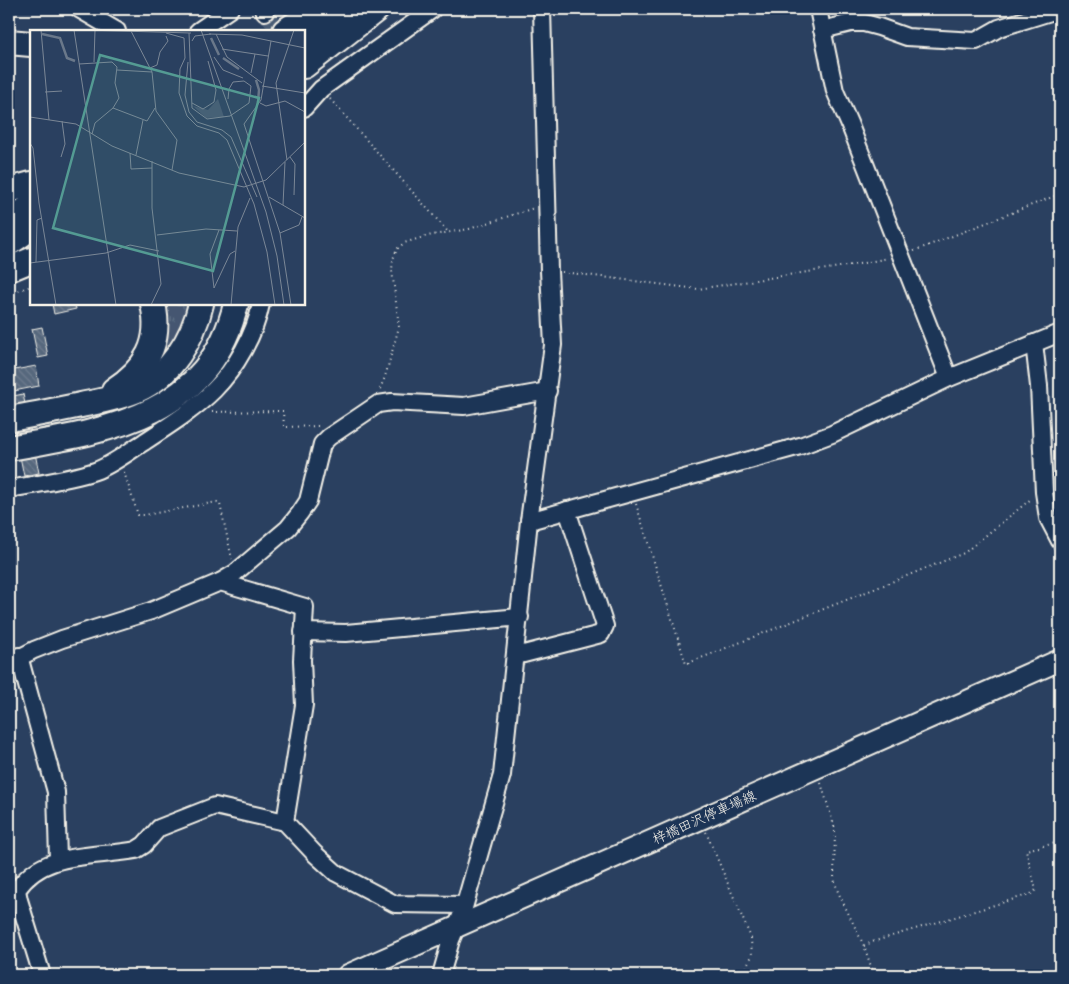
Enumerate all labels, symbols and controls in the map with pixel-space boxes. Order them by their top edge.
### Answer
inset map [30,30,305,305]
street label: 梓橋田沢停車場線 [649,785,759,848]

